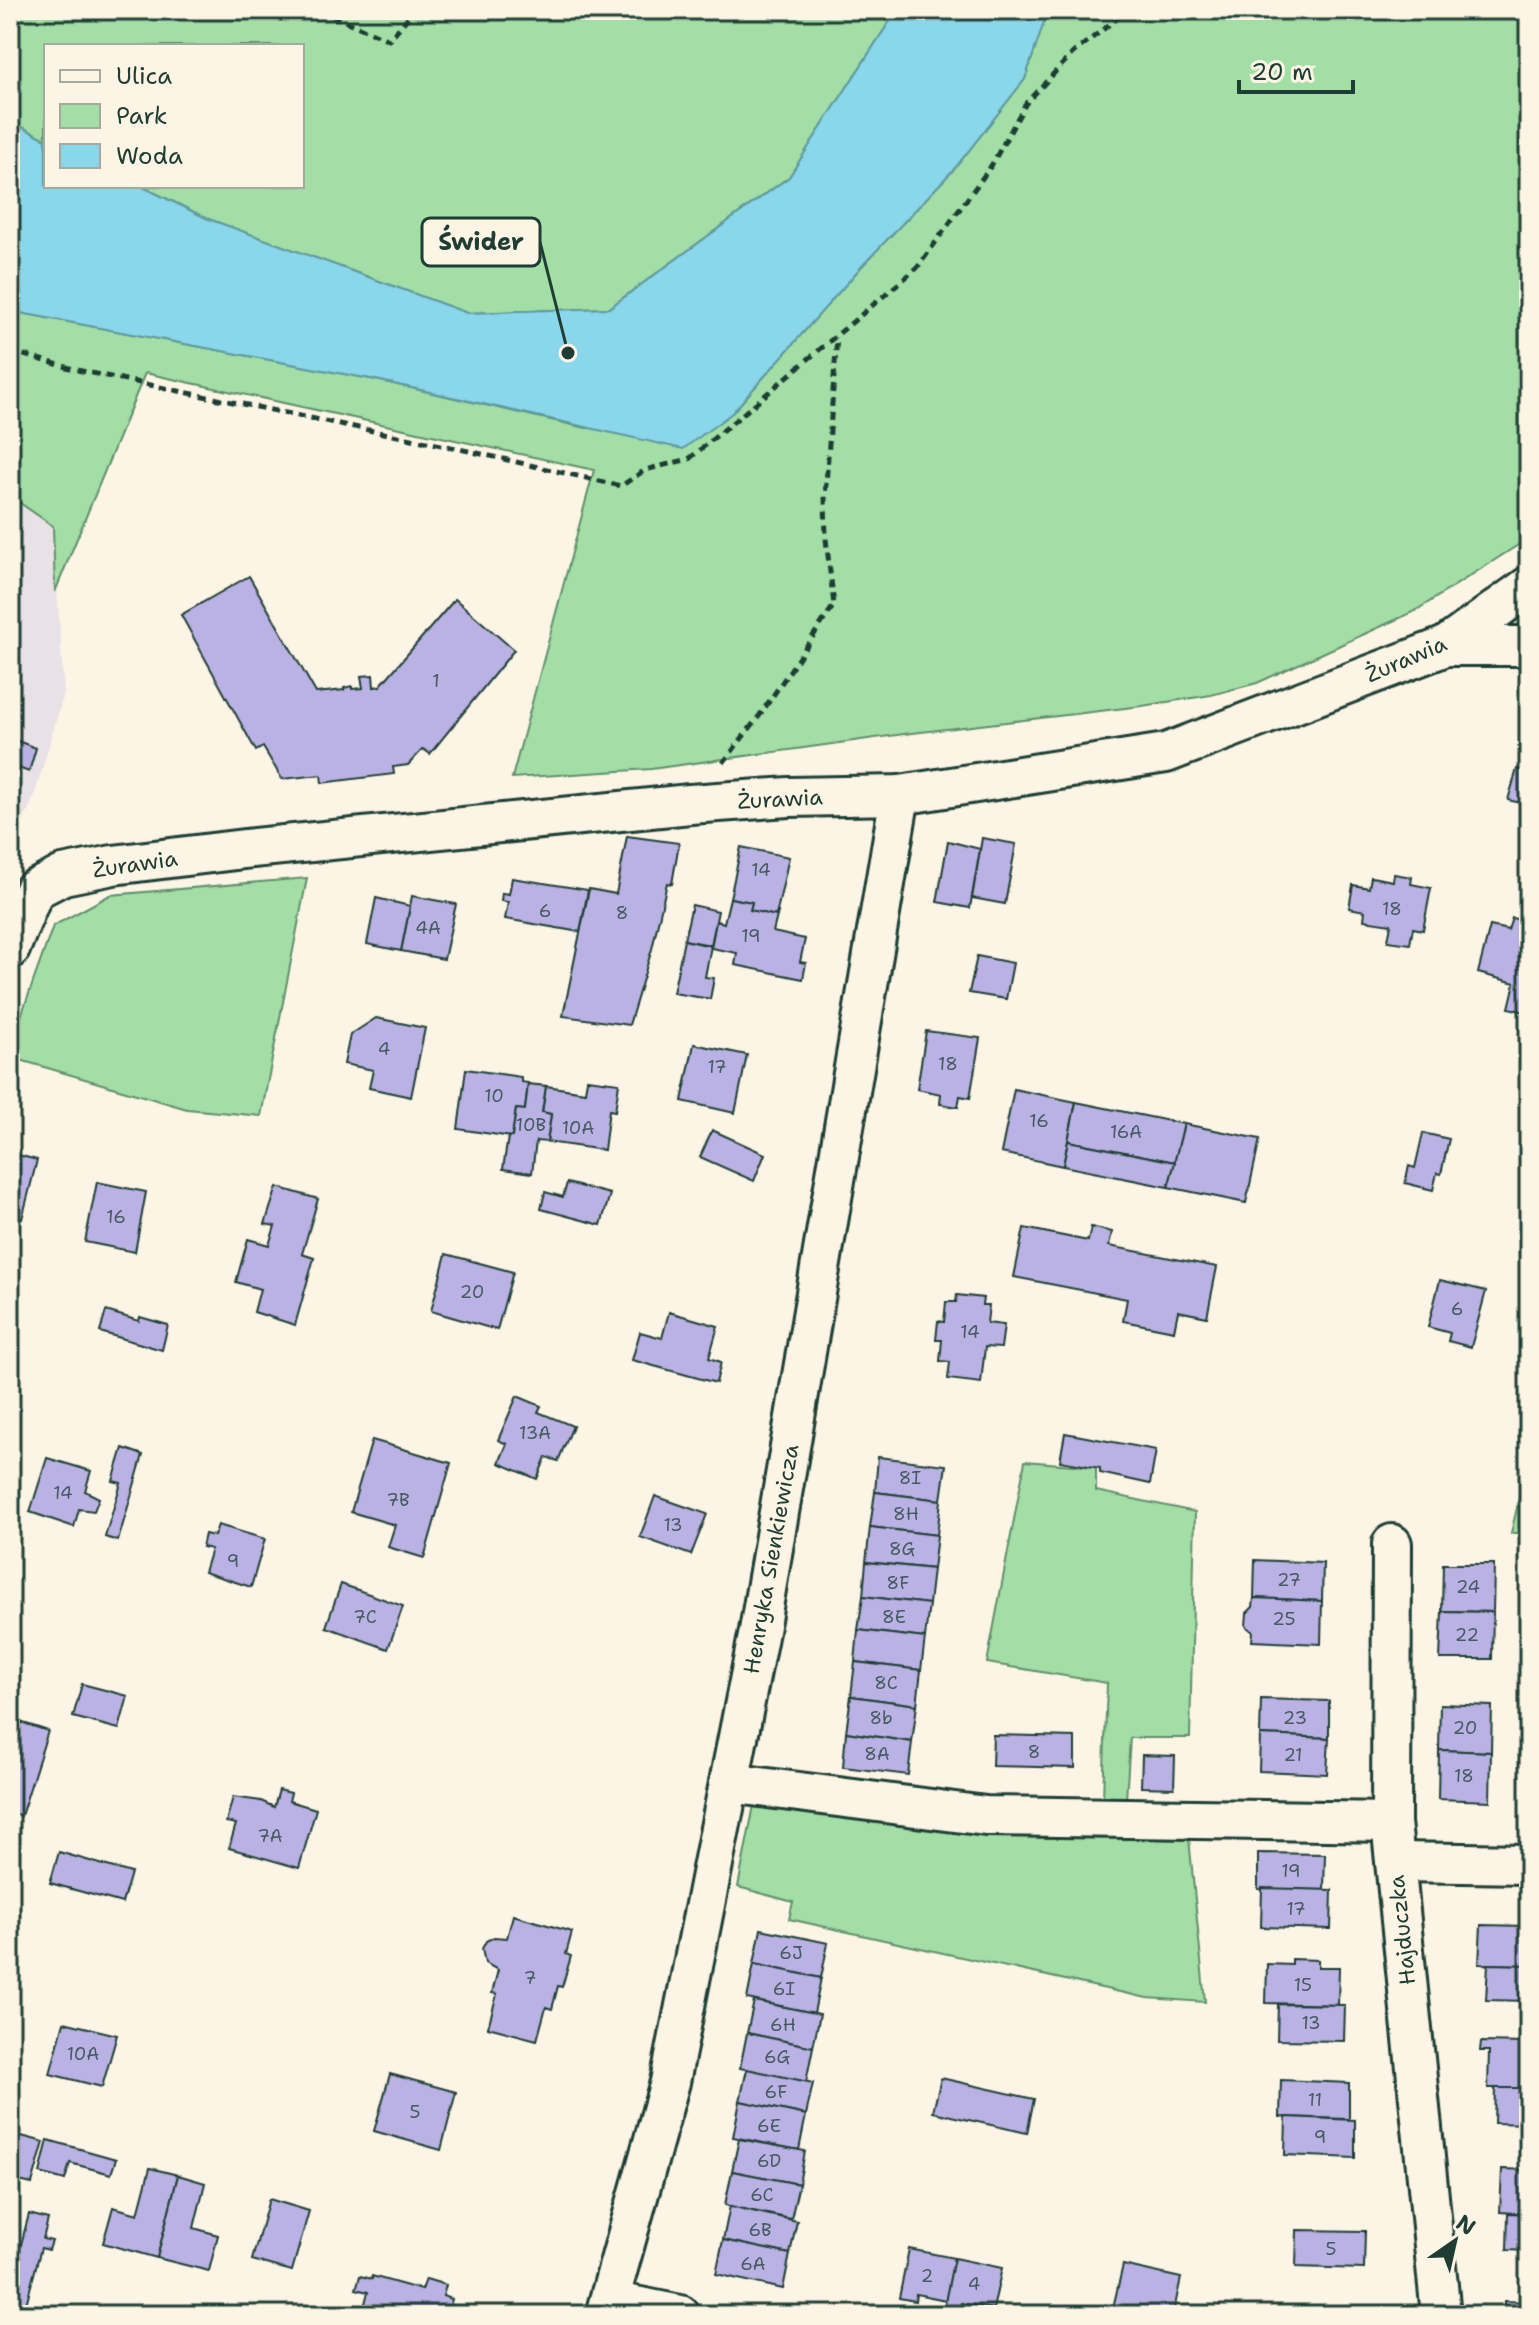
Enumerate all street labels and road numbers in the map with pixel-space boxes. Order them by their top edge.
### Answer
street label: Żurawia [1361,629,1451,689]
street label: Żurawia [736,782,824,816]
street label: Żurawia [91,844,180,884]
street label: Henryka Sienkiewicza [737,1442,806,1676]
street label: Hajduczka [1382,1873,1422,1986]

